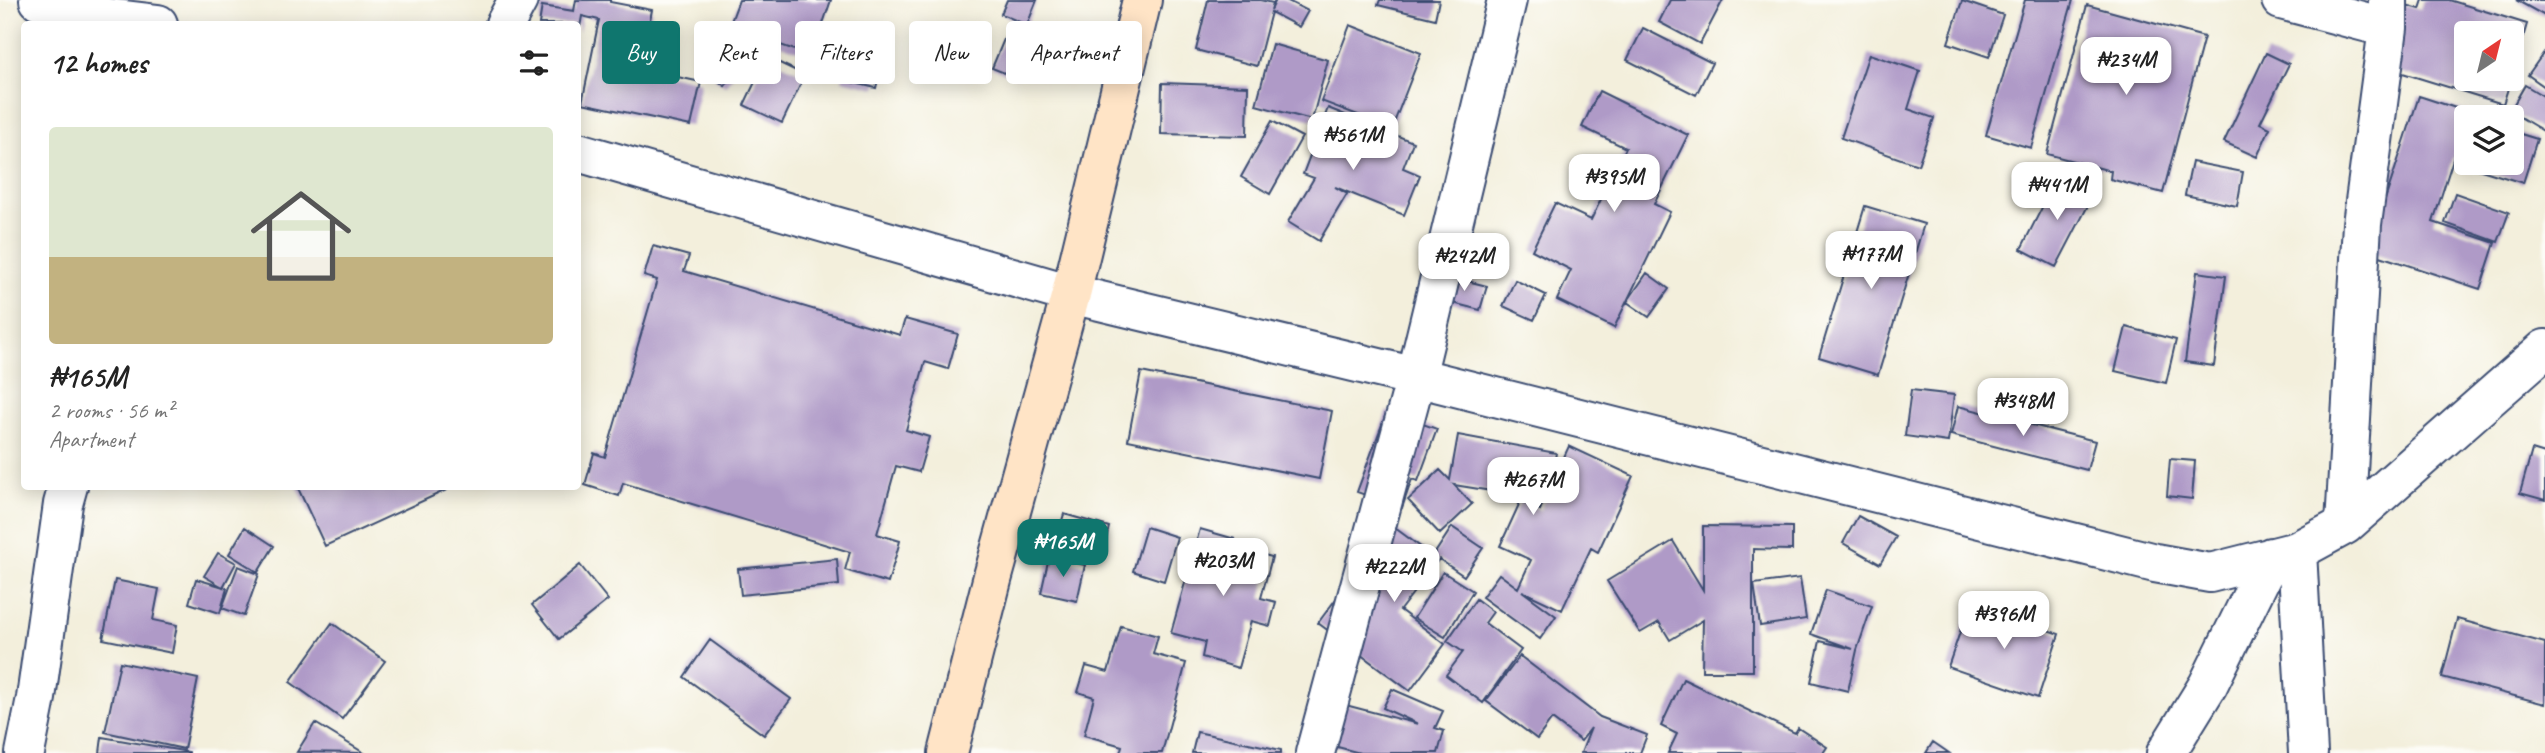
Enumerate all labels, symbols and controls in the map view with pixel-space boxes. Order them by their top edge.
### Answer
chip: Buy [602,21,680,84]
chip: Rent [694,21,781,84]
chip: Filters [795,21,895,84]
chip: New [909,21,992,84]
chip: Apartment [1006,21,1142,84]
north arrow [2454,21,2524,91]
map controls [2454,21,2524,175]
pin: ₦234M [2077,38,2175,97]
text: 12 homes [49,44,147,82]
icon: filters [515,44,553,82]
text: ₦234M [2096,45,2156,74]
button: layers [2454,105,2524,175]
pin: ₦561M [1304,113,1402,172]
text: ₦561M [1323,120,1383,149]
pin: ₦395M [1565,154,1663,214]
text: ₦395M [1585,162,1643,191]
pin: ₦441M [2008,162,2106,222]
text: ₦441M [2027,170,2087,199]
icon: home [238,173,364,299]
pin: ₦177M [1822,232,1920,291]
pin: ₦242M [1415,233,1513,293]
text: ₦177M [1842,239,1901,268]
text: ₦242M [1434,241,1494,270]
text: ₦165M [49,358,126,396]
pin: ₦348M [1974,378,2072,438]
text: ₦348M [1993,386,2053,415]
text: 2 rooms · 56 m² [49,396,173,425]
text: Apartment [49,425,134,454]
pin: ₦267M [1484,458,1582,517]
text: ₦267M [1503,465,1563,494]
pin: ₦165M [1014,520,1112,579]
text: ₦165M [1033,527,1093,556]
pin: ₦203M [1174,538,1272,598]
pin: ₦222M [1345,544,1443,604]
text: ₦203M [1193,546,1253,575]
text: ₦222M [1364,552,1424,581]
pin: ₦396M [1955,592,2053,651]
text: ₦396M [1974,599,2034,628]

